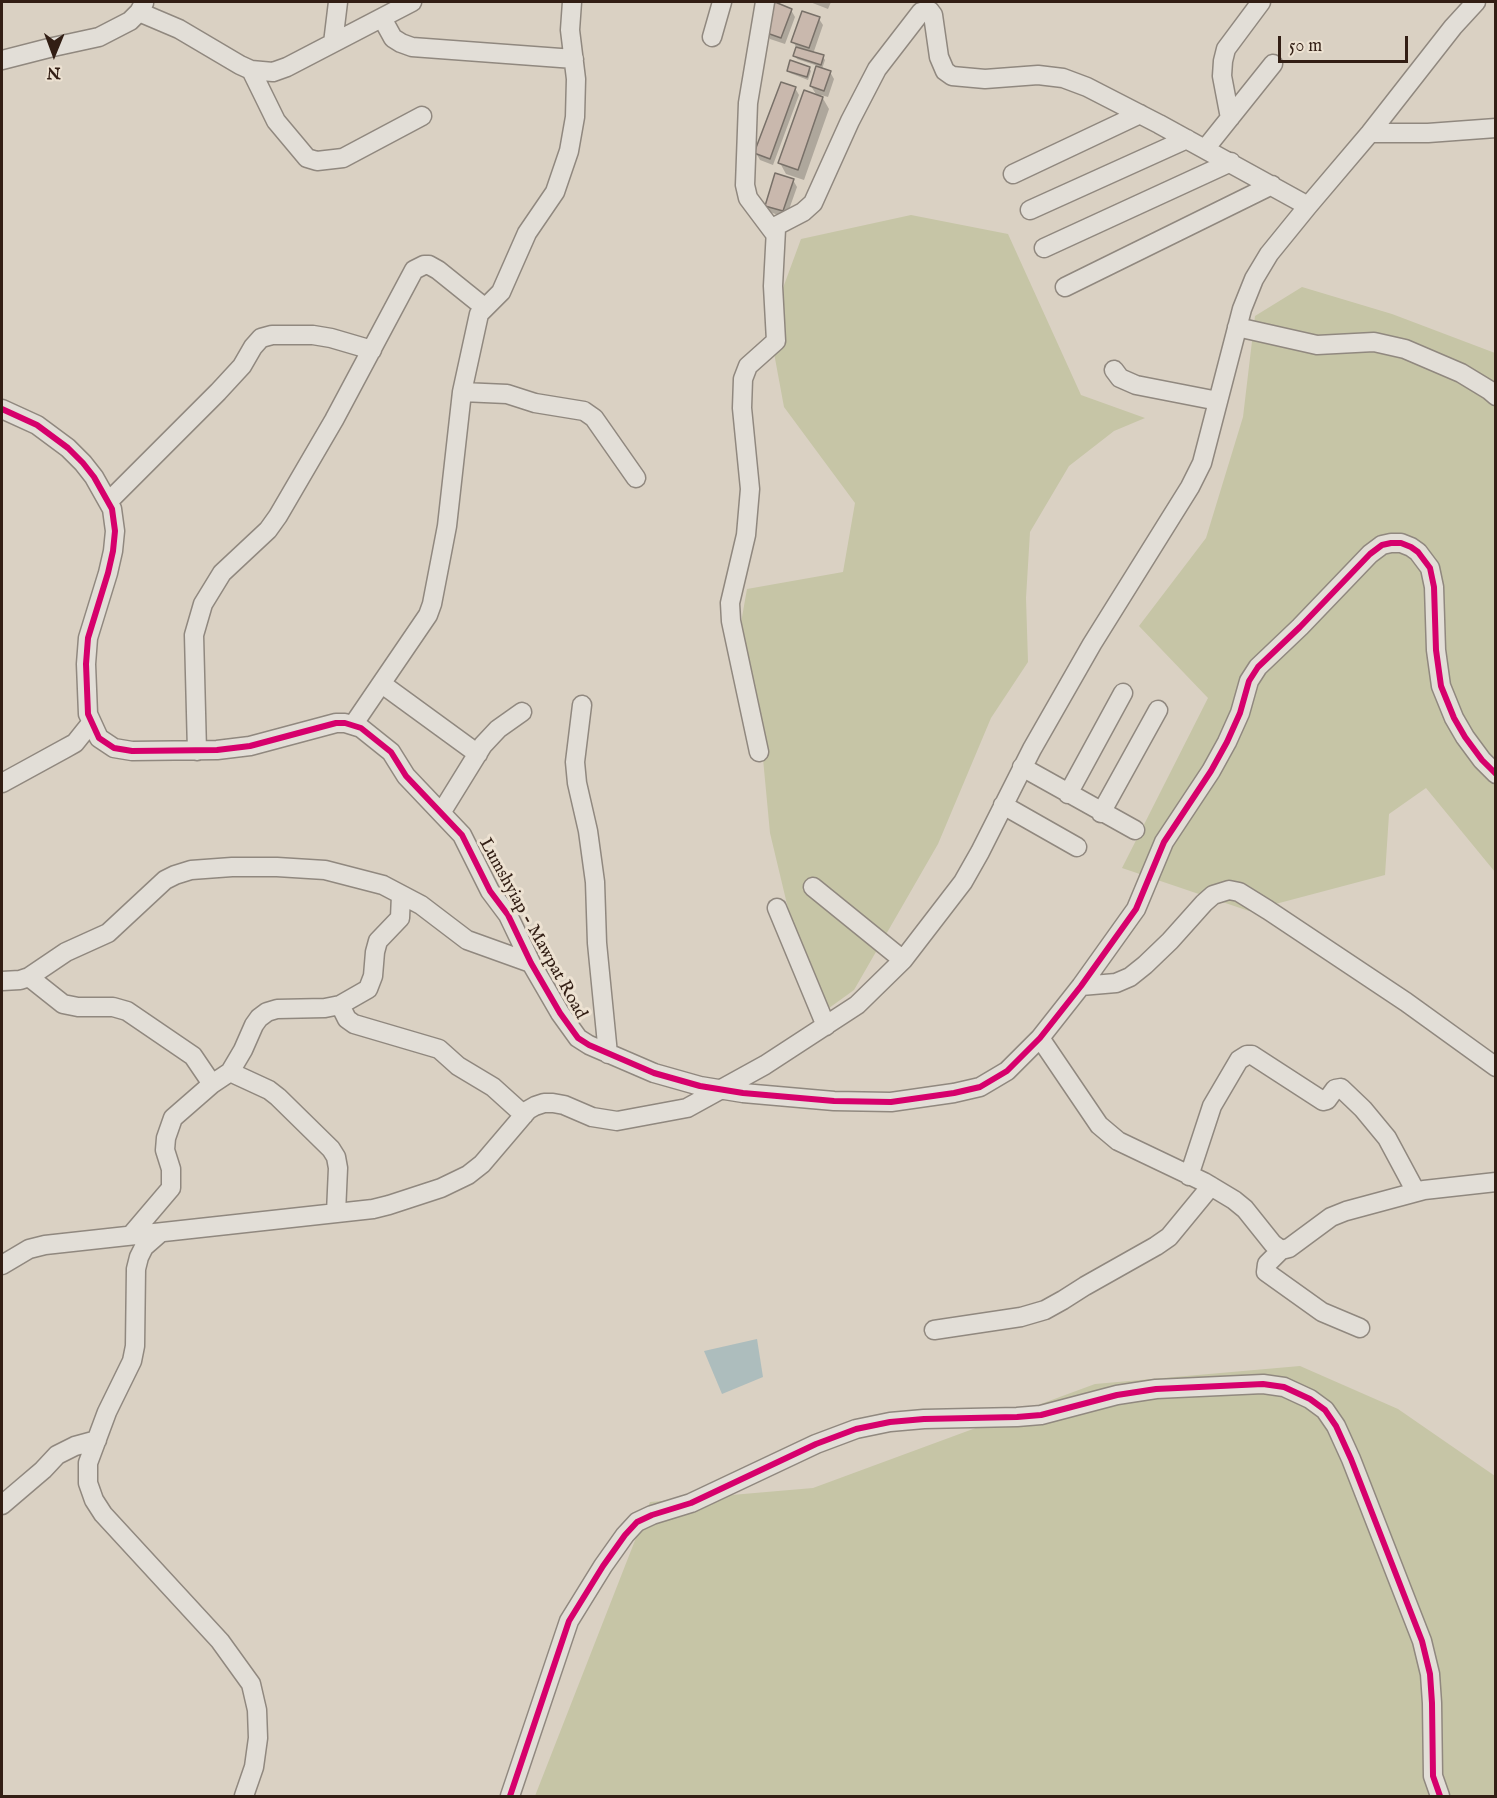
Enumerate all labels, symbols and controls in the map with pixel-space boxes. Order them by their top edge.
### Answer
north arrow [24,24,84,84]
scale bar [1281,24,1412,62]
text: 50 m [1289,35,1322,58]
text: N [47,62,61,82]
street label: Lumshyiap - Mawpat Road [473,835,591,1023]

